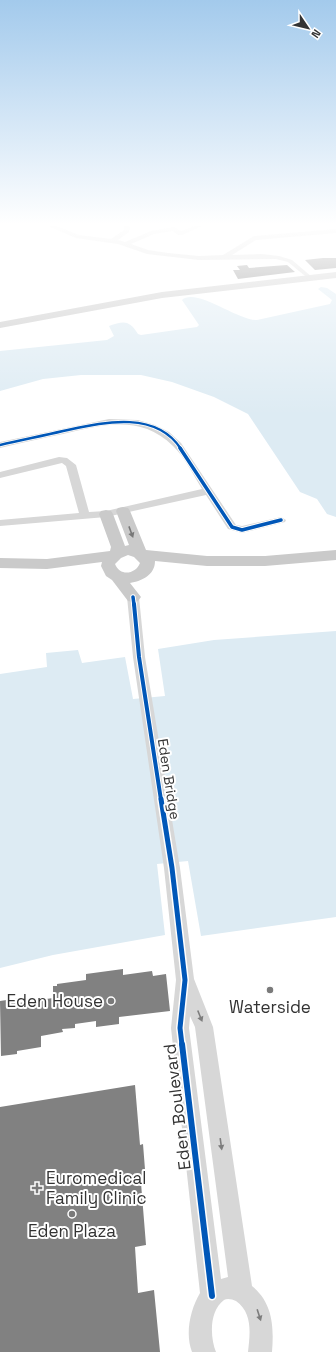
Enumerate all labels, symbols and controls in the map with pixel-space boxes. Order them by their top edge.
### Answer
north arrow [288,8,328,48]
text: N [308,27,324,41]
one-way arrow [128,526,134,538]
street label: Eden Bridge [154,737,184,821]
marker: Waterside [265,985,275,995]
place label: Eden House [7,990,103,1012]
marker: Eden House [106,996,116,1006]
place label: Waterside [229,996,311,1018]
one-way arrow [197,1011,203,1022]
street label: Eden Boulevard [158,1043,196,1171]
one-way arrow [218,1138,224,1150]
place label: Euromedical Family Clinic [46,1167,147,1209]
marker: Euromedical Family Clinic [31,1182,43,1194]
marker: Eden Plaza [67,1209,77,1219]
place label: Eden Plaza [28,1220,116,1242]
one-way arrow [256,1309,262,1321]

